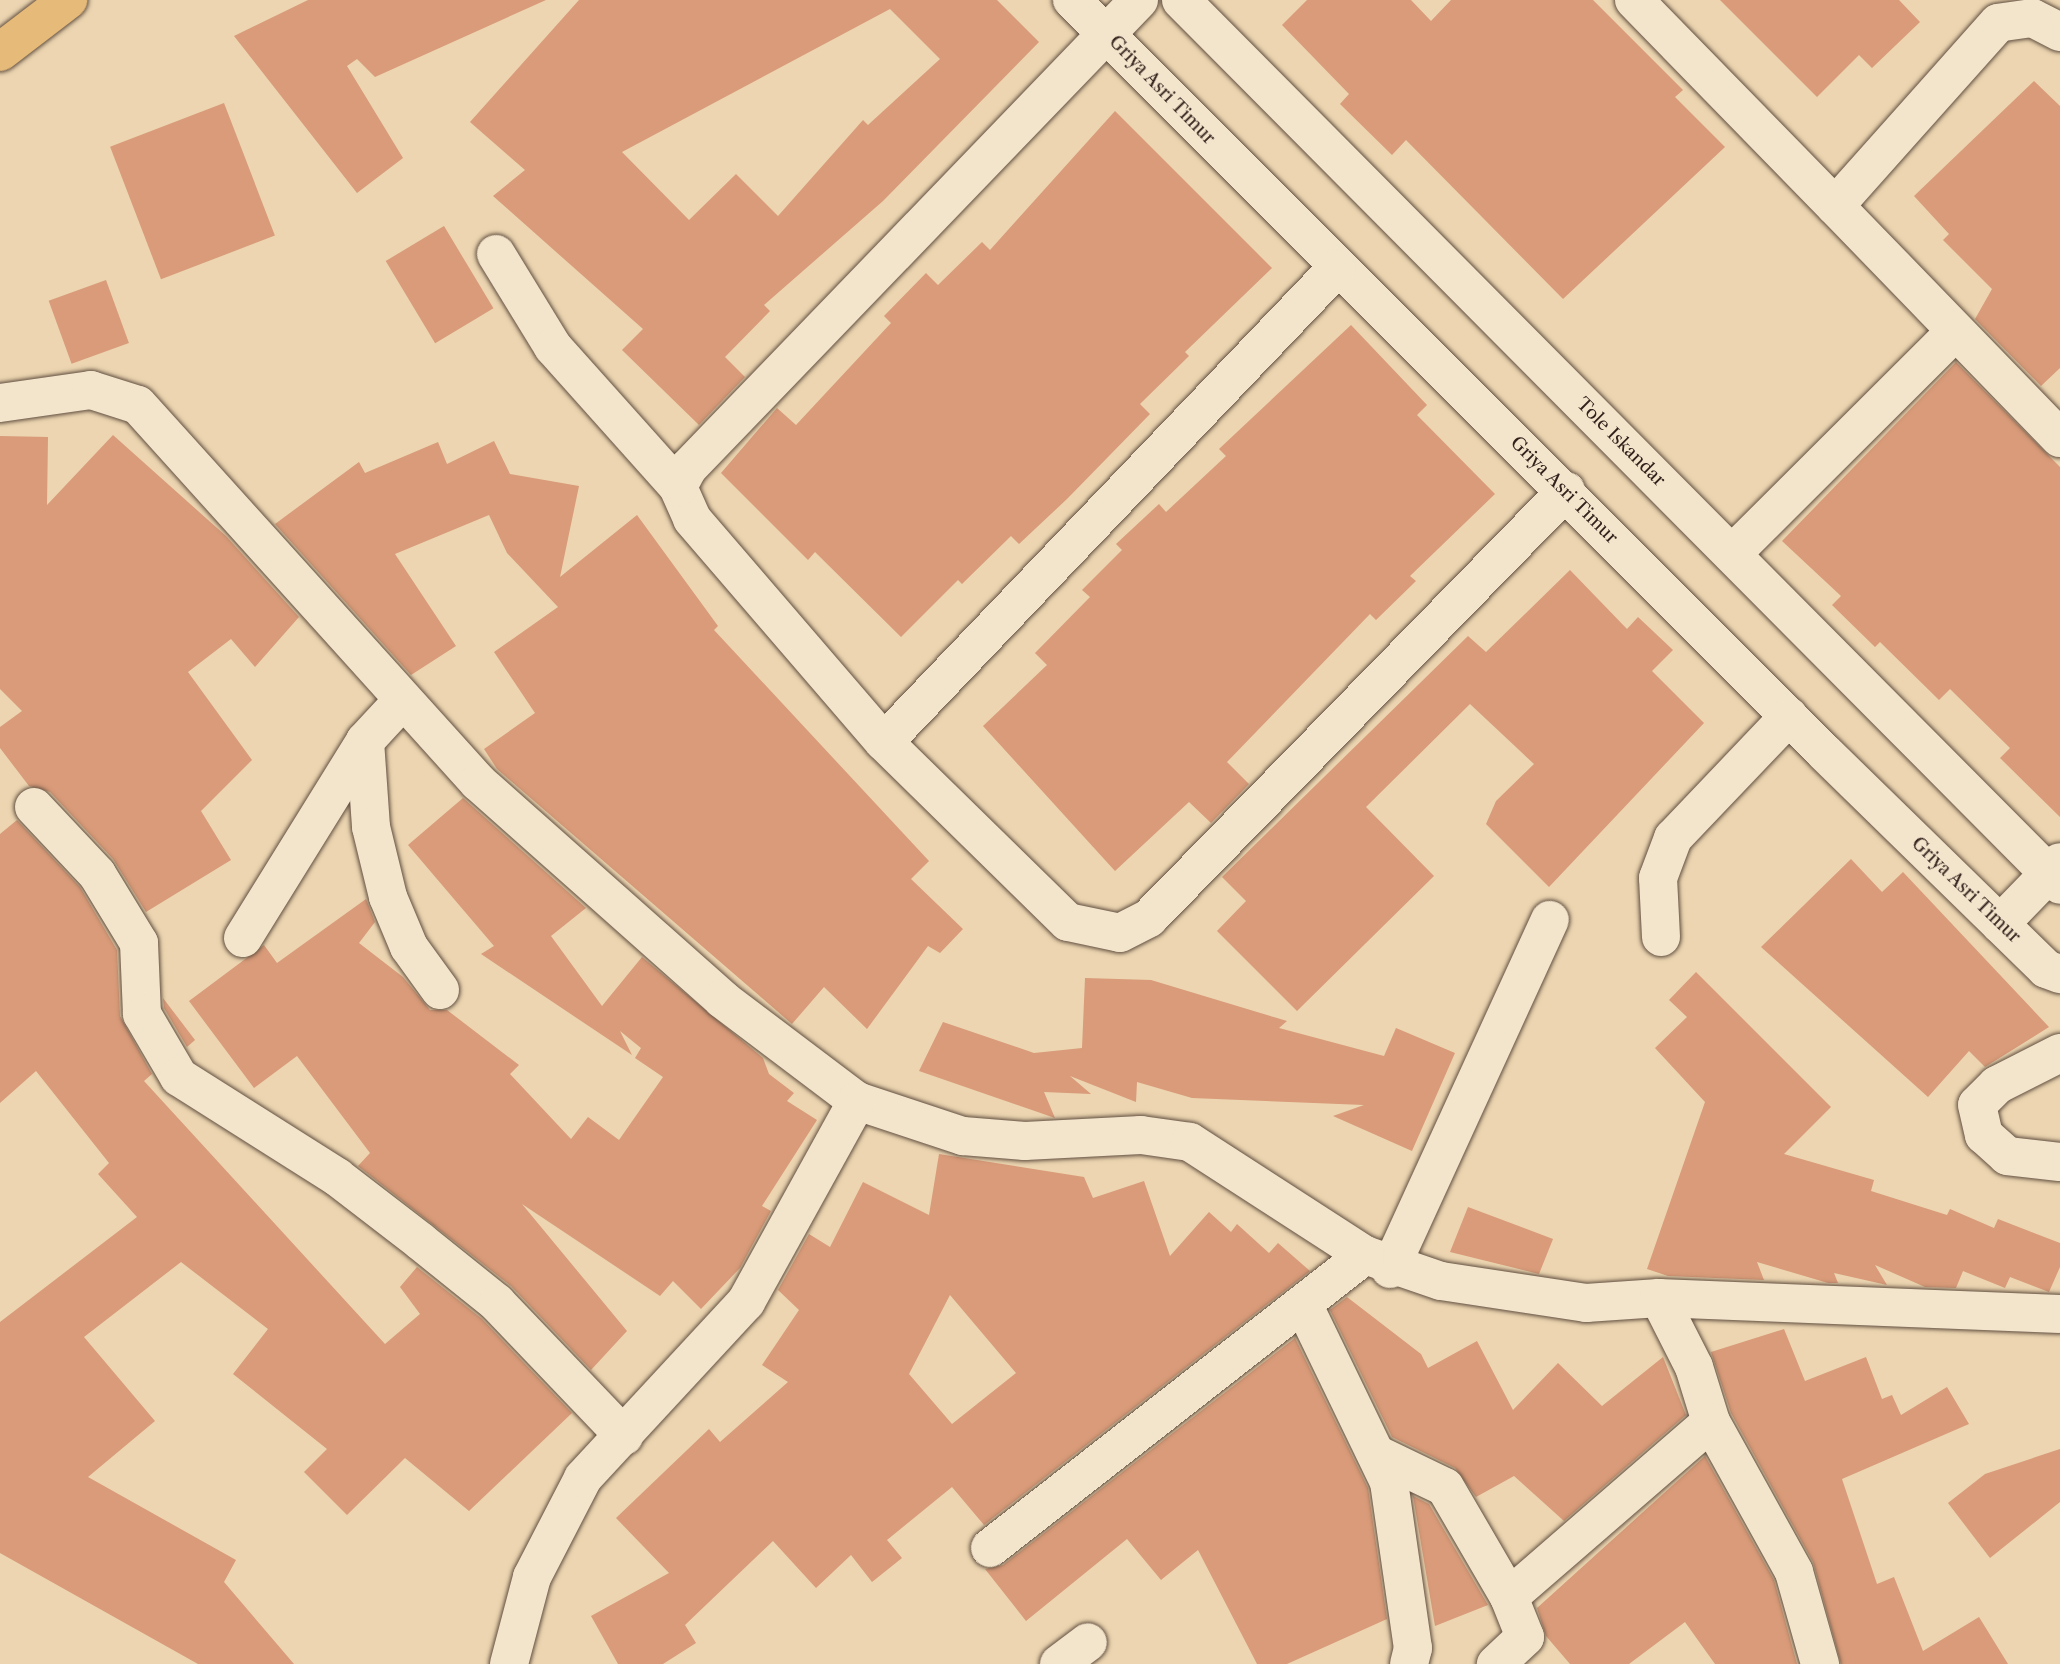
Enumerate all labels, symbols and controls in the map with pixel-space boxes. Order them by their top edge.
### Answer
street label: Griya Asri Timur [1104,31,1220,149]
street label: Tole Iskandar [1572,393,1670,491]
street label: Griya Asri Timur [1505,431,1623,549]
street label: Griya Asri Timur [1907,832,2025,948]

